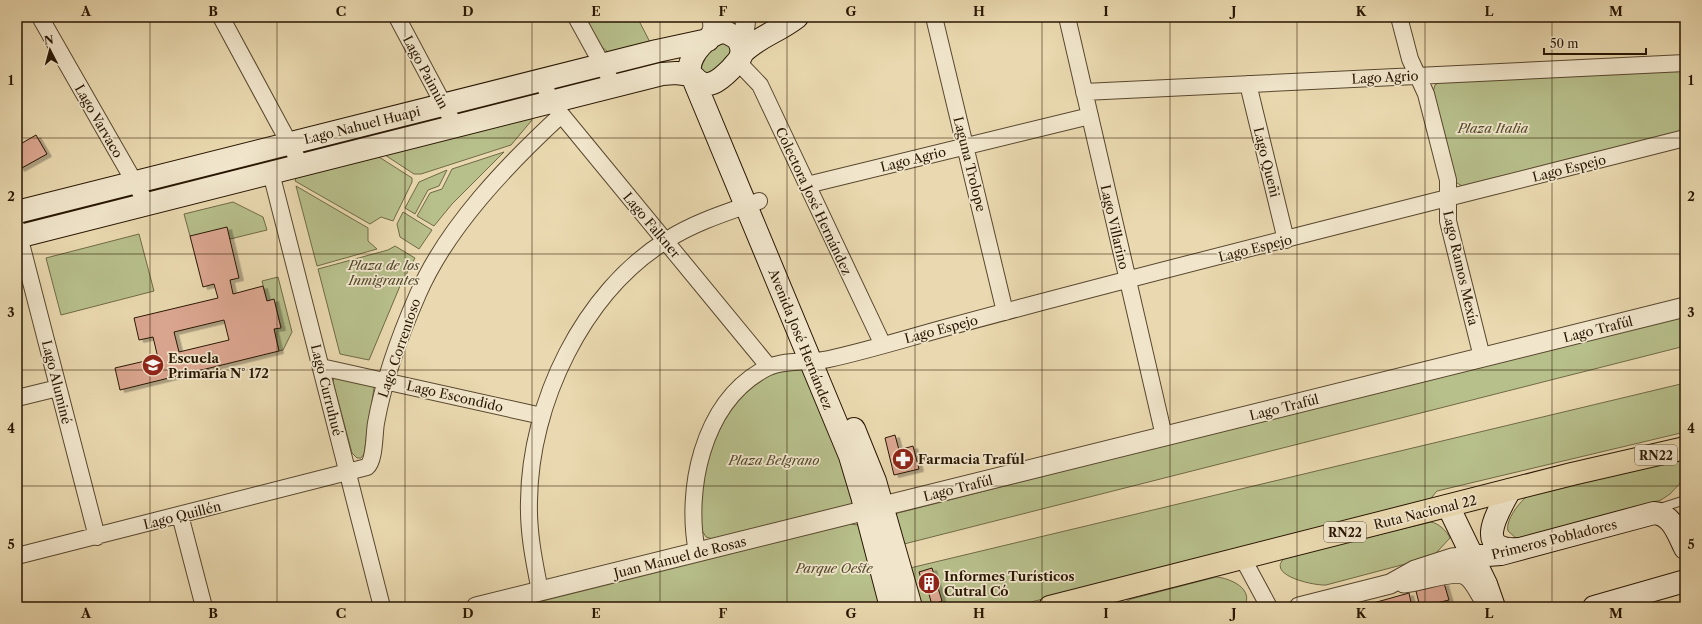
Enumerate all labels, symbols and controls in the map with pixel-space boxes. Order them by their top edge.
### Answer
text: A [80,3,92,19]
text: B [208,3,218,19]
text: C [336,3,346,19]
text: D [462,3,474,19]
text: E [591,3,601,19]
text: F [719,3,728,19]
text: G [845,3,857,19]
text: H [973,3,985,19]
text: I [1103,3,1109,19]
text: J [1229,3,1237,19]
text: K [1356,3,1367,19]
text: L [1485,3,1494,19]
text: M [1609,3,1623,19]
north arrow [30,30,70,70]
scale bar [1544,30,1646,56]
text: N [43,33,55,48]
street label: Lago Paimún [400,33,452,111]
text: 50 m [1550,36,1579,51]
street label: Lago Agrio [1351,67,1419,87]
text: 1 [8,72,14,88]
text: 1 [1688,72,1694,88]
street label: Lago Varvaco [72,82,126,161]
street label: Lago Nahuel Huapi [302,103,422,147]
street label: Laguna Trolope [950,115,990,213]
park label: Plaza Italia [1457,120,1528,136]
street label: Colectora José Hernández [773,124,856,278]
street label: Lago Queñi [1251,125,1283,199]
street label: Lago Agrio [879,143,947,175]
street label: Lago Espejo [1531,151,1607,185]
street label: Lago Villarino [1097,183,1133,271]
text: 2 [7,188,15,204]
text: 2 [1687,188,1695,204]
street label: Lago Falkner [620,189,684,261]
street label: Lago Ramos Mexía [1440,209,1482,327]
street label: Lago Espejo [1217,231,1293,265]
park label: Plaza de los Inmigrantes [347,257,420,288]
street label: Avenida José Hernández [765,265,837,412]
street label: Lago Correntoso [375,296,423,400]
text: 3 [7,304,15,320]
text: 3 [1687,304,1695,320]
street label: Lago Espejo [903,312,979,346]
street label: Lago Trafúl [1562,313,1634,345]
street label: Lago Aluminé [39,338,75,426]
street label: Lago Curruhué [308,342,346,438]
place label: Escuela Primaria N° 172 [168,350,269,381]
school or university icon: Escuela Primaria N° 172 [140,352,166,378]
street label: Lago Escondido [405,377,505,415]
street label: Lago Trafúl [1248,391,1320,423]
text: 4 [7,420,15,436]
text: 4 [1687,420,1695,436]
road number: RN22 [1635,445,1677,465]
pharmacy icon: Farmacia Trafúl [890,446,916,472]
place label: Farmacia Trafúl [918,451,1025,467]
park label: Plaza Belgrano [727,452,820,468]
street label: Lago Trafúl [922,472,994,504]
street label: Ruta Nacional 22 [1372,491,1478,533]
street label: Lago Quillén [141,498,223,532]
street label: Primeros Pobladores [1490,516,1619,562]
road number: RN22 [1324,522,1366,542]
street label: Juan Manuel de Rosas [610,533,748,582]
text: 5 [7,536,15,552]
text: 5 [1687,536,1695,552]
park label: Parque Oeste [794,560,873,576]
place label: Informes Turísticos Cutral Có [944,568,1075,599]
building icon: Informes Turísticos Cutral Có [916,570,942,596]
text: A [80,605,92,621]
text: B [208,605,218,621]
text: C [336,605,346,621]
text: D [462,605,474,621]
text: E [591,605,601,621]
text: F [719,605,728,621]
text: G [845,605,857,621]
text: H [973,605,985,621]
text: I [1103,605,1109,621]
text: J [1229,605,1237,621]
text: K [1356,605,1367,621]
text: L [1485,605,1494,621]
text: M [1609,605,1623,621]

